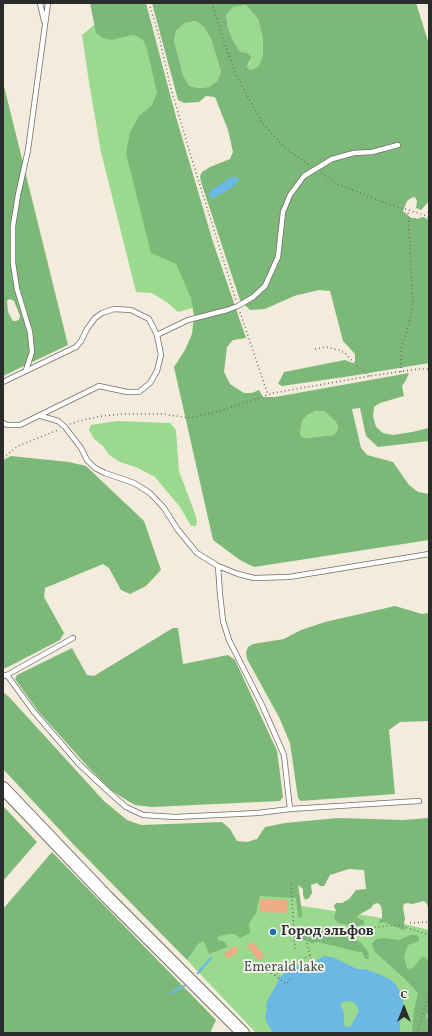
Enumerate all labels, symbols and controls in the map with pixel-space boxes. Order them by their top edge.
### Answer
place label: Город эльфов [281,924,374,940]
marker: Город эльфов [268,927,278,937]
park label: Emerald lake [244,960,324,976]
north arrow [384,988,424,1028]
text: С [400,988,408,1003]

